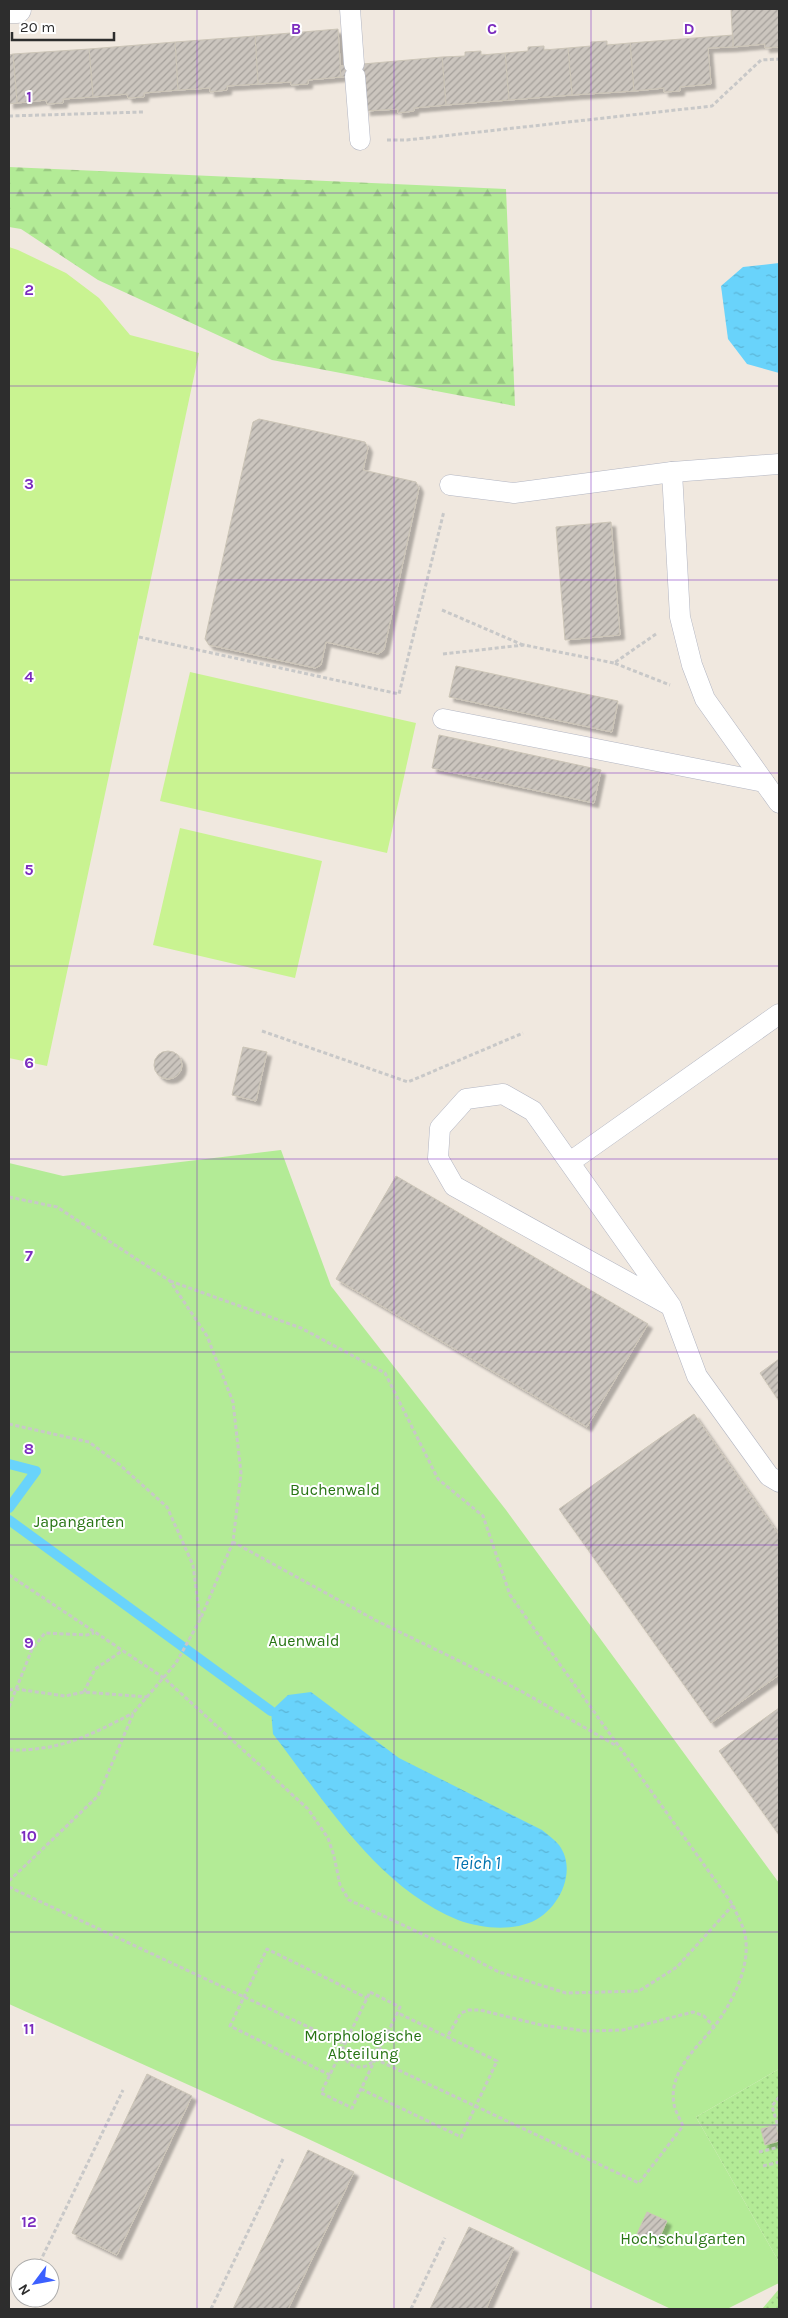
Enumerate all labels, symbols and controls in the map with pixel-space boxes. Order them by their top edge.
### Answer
scale bar [12,10,115,42]
text: 20 m [20,18,55,36]
text: B [291,19,301,38]
text: C [487,19,497,38]
text: D [684,19,695,38]
text: 1 [26,87,32,106]
text: 2 [24,280,34,299]
text: 3 [24,474,34,493]
text: 4 [24,667,34,686]
text: 5 [24,860,34,879]
text: 6 [24,1053,34,1072]
text: 7 [25,1246,33,1265]
text: 8 [24,1439,34,1458]
park label: Buchenwald [290,1480,380,1499]
park label: Japangarten [34,1512,124,1531]
park label: Auenwald [268,1631,340,1650]
text: 9 [24,1633,34,1652]
text: 10 [21,1826,37,1845]
water label: Teich 1 [453,1852,501,1874]
text: 11 [23,2019,35,2038]
park label: Morphologische Abteilung [304,2026,422,2063]
text: 12 [21,2212,37,2231]
park label: Hochschulgarten [620,2229,746,2248]
north arrow [10,2258,60,2308]
text: N [15,2281,34,2298]

